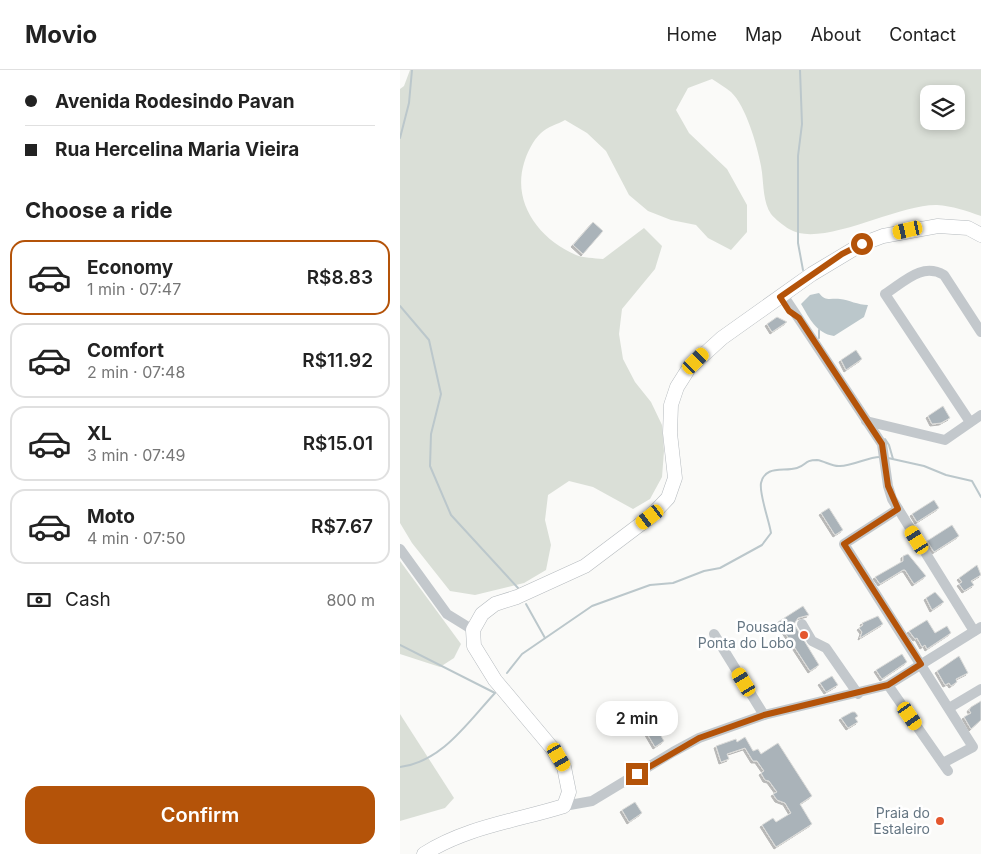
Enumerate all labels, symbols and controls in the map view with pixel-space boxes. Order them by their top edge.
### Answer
text: Movio [25,20,97,49]
text: Home [667,24,717,45]
text: Map [745,24,782,45]
text: About [810,24,861,45]
text: Contact [889,24,956,45]
map controls [920,85,965,130]
button: layers [920,85,965,130]
text: Avenida Rodesindo Pavan [55,90,295,113]
text: Rua Hercelina Maria Vieira [55,138,299,161]
text: Choose a ride [25,197,173,223]
car [891,219,924,241]
route start [851,233,873,255]
icon: car [27,255,72,300]
text: Economy [87,256,173,279]
text: R$8.83 [307,266,373,289]
text: 1 min · 07:47 [87,279,181,299]
icon: car [27,338,72,383]
text: Comfort [87,339,164,362]
car [680,345,711,377]
text: R$11.92 [302,349,373,372]
text: 2 min · 07:48 [87,362,185,382]
icon: car [27,421,72,466]
text: XL [87,422,112,445]
text: R$15.01 [303,432,373,455]
text: 3 min · 07:49 [87,445,186,465]
car [633,502,666,532]
icon: car [27,504,72,549]
text: Moto [87,505,135,528]
text: R$7.67 [311,515,373,538]
car [902,523,931,557]
text: 4 min · 07:50 [87,528,186,548]
icon: cash [25,586,53,614]
text: Cash [65,588,111,611]
text: 800 m [326,590,375,610]
place label: Pousada Ponta do Lobo [698,618,794,651]
marker: Pousada Ponta do Lobo [798,629,810,641]
car [729,665,758,699]
car [895,699,924,733]
callout: 2 min [596,702,678,736]
text: 2 min [616,708,658,728]
car [545,740,572,774]
route end [626,763,648,785]
button: Confirm [25,786,375,844]
place label: Praia do Estaleiro [873,804,930,837]
marker: Praia do Estaleiro [934,815,946,827]

